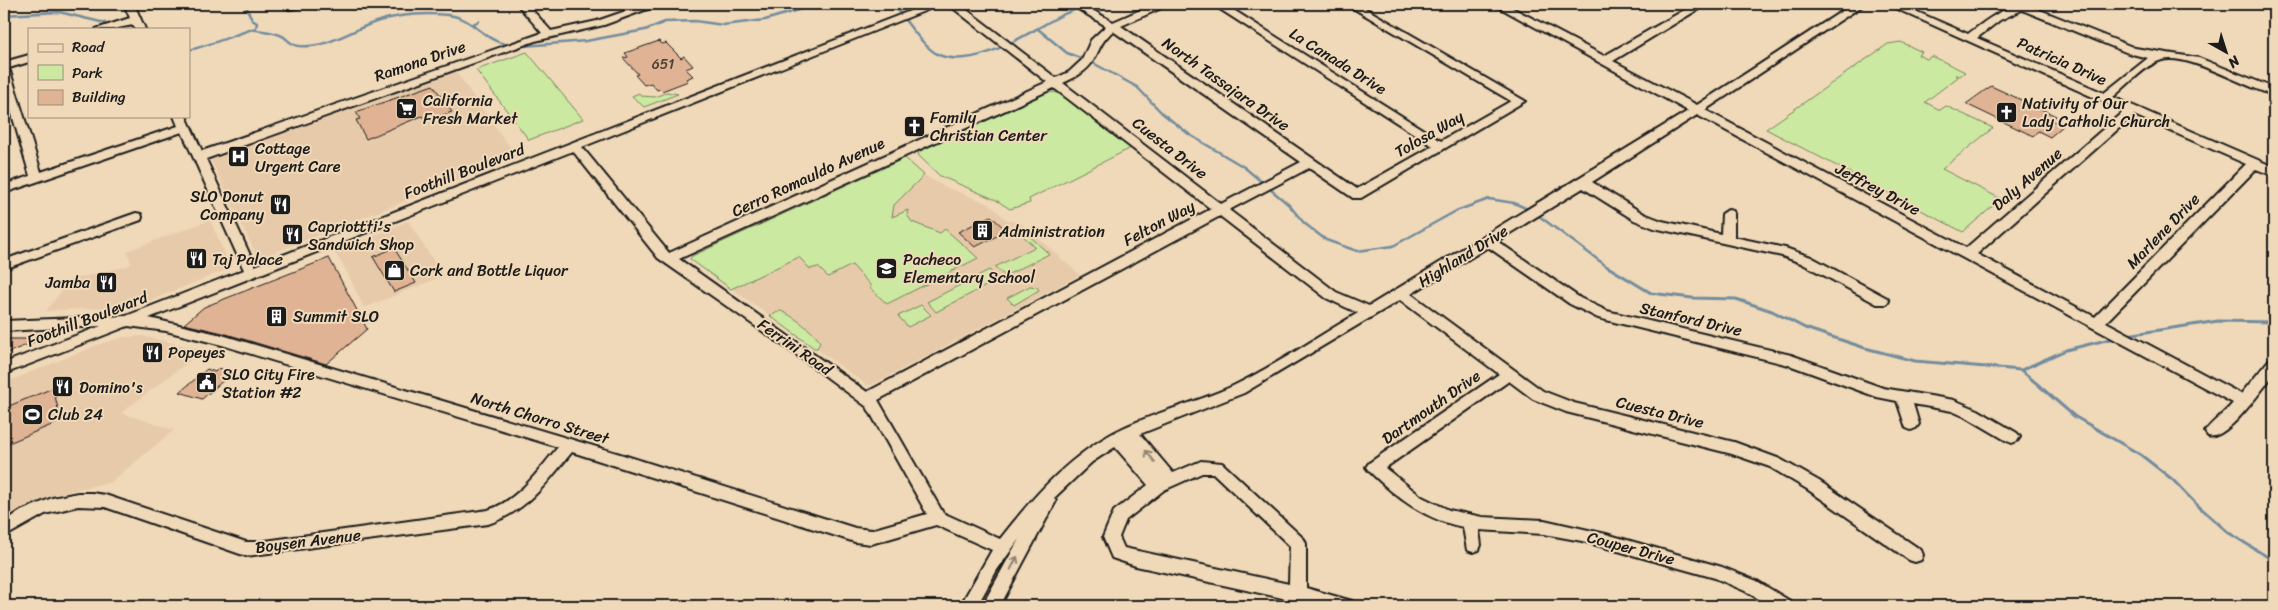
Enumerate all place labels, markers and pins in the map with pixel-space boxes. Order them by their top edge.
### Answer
place label: California Fresh Market [423,86,518,133]
place label: Nativity of Our Lady Catholic Church [2022,89,2170,136]
supermarket icon: California Fresh Market [395,97,419,121]
church icon: Nativity of Our Lady Catholic Church [1994,100,2018,124]
place label: Family Christian Center [930,103,1048,150]
church icon: Family Christian Center [902,114,926,138]
place label: Cottage Urgent Care [255,134,341,181]
hospital icon: Cottage Urgent Care [227,145,251,169]
place label: SLO Donut Company [190,182,265,229]
restaurant icon: SLO Donut Company [268,193,292,217]
place label: Capriottti's Sandwich Shop [308,212,414,259]
place label: Administration [998,217,1105,246]
building icon: Administration [971,219,995,243]
restaurant icon: Capriottti's Sandwich Shop [280,223,304,247]
place label: Taj Palace [212,245,283,274]
place label: Pacheco Elementary School [903,245,1035,292]
restaurant icon: Taj Palace [184,247,208,271]
place label: Cork and Bottle Liquor [410,256,569,285]
school or university icon: Pacheco Elementary School [875,256,899,280]
shop icon: Cork and Bottle Liquor [382,258,406,282]
place label: Jamba [45,268,91,297]
restaurant icon: Jamba [94,270,118,294]
place label: Summit SLO [293,302,379,331]
building icon: Summit SLO [265,304,289,328]
place label: Popeyes [168,338,226,367]
restaurant icon: Popeyes [140,340,164,364]
place label: SLO City Fire Station #2 [222,360,315,407]
public building icon: SLO City Fire Station #2 [194,371,218,395]
place label: Domino's [79,373,143,402]
restaurant icon: Domino's [51,375,75,399]
place label: Club 24 [48,400,103,429]
sports icon: Club 24 [20,402,44,426]

